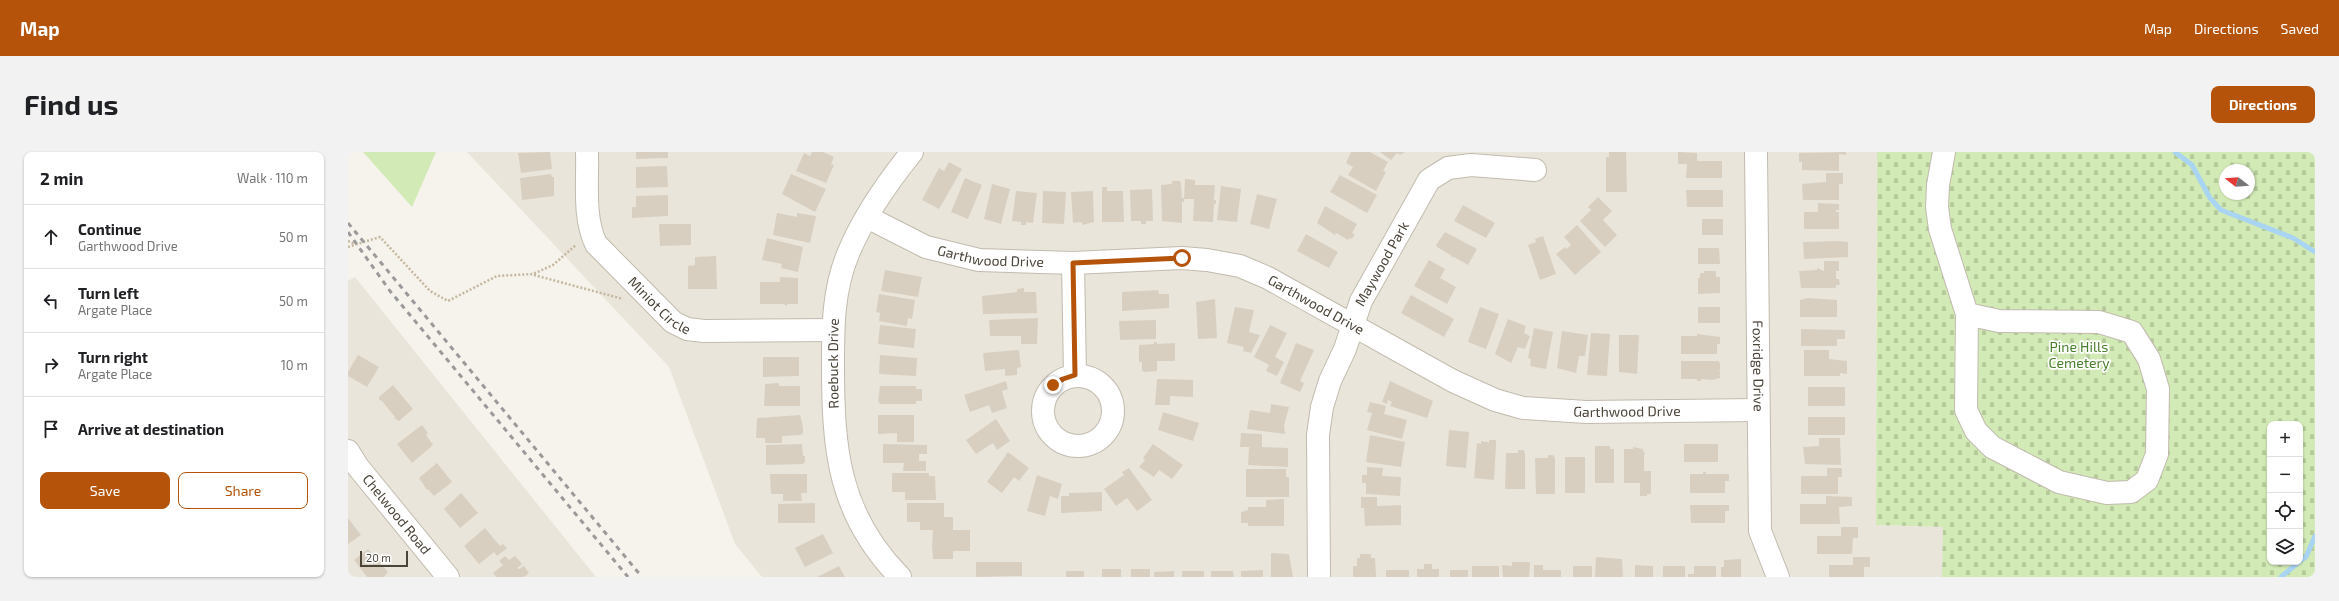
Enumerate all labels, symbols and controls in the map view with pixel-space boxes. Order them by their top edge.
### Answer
text: Map [20,17,60,40]
text: Map [2144,20,2172,37]
text: Directions [2194,20,2259,37]
text: Saved [2281,20,2319,37]
button: Directions [2211,86,2315,123]
text: Find us [24,87,118,121]
north arrow [2219,164,2255,200]
text: 2 min [40,168,83,188]
text: Walk · 110 m [237,170,308,186]
street label: Maywood Park [1351,218,1412,309]
text: Continue [78,220,141,238]
icon: ahead [40,226,62,248]
text: 50 m [279,229,308,245]
text: Garthwood Drive [78,238,178,254]
street label: Garthwood Drive [936,241,1044,270]
route start [1173,249,1191,267]
street label: Garthwood Drive [1265,271,1367,338]
street label: Miniot Circle [625,273,694,338]
text: Turn left [78,284,139,302]
icon: left [40,290,62,312]
text: 50 m [279,293,308,309]
text: Argate Place [78,302,152,318]
street label: Roebuck Drive [824,318,842,409]
street label: Foxridge Drive [1750,320,1768,412]
park label: Pine Hills Cemetery [2048,338,2110,371]
text: Turn right [78,348,148,366]
icon: right [40,354,62,376]
text: 10 m [281,357,308,373]
text: Argate Place [78,366,152,382]
route end [1044,376,1062,394]
street label: Garthwood Drive [1573,402,1681,420]
icon: arrive [40,418,62,440]
text: Arrive at destination [78,420,224,438]
map controls [2267,421,2303,565]
button: + [2267,421,2303,457]
button: − [2267,457,2303,493]
street label: Chelwood Road [359,471,435,557]
button: Save [40,472,170,509]
button: Share [178,472,308,509]
button: locate [2267,493,2303,529]
button: layers [2267,529,2303,565]
scale bar [360,549,408,568]
text: 20 m [366,551,391,564]

